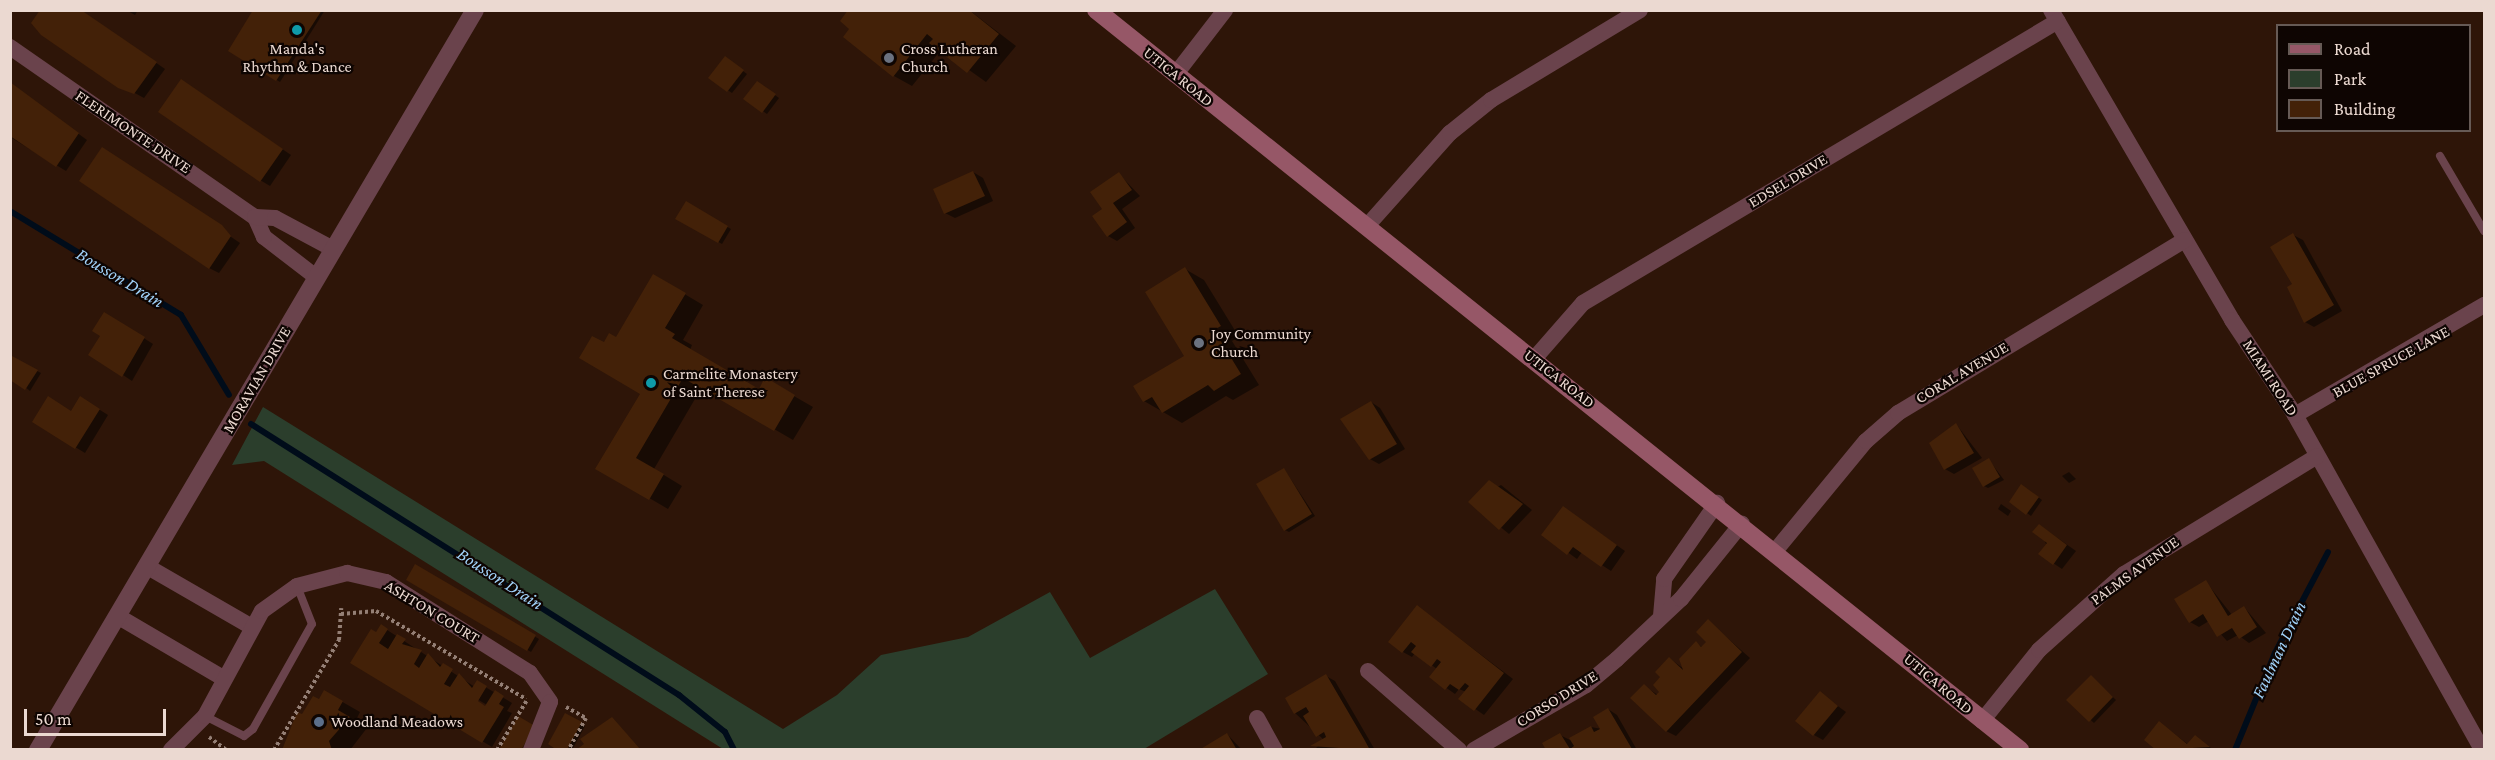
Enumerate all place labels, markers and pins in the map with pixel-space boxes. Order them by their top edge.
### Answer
marker: Manda's Rhythm & Dance [290,23,304,37]
place label: Manda's Rhythm & Dance [243,39,352,77]
place label: Cross Lutheran Church [901,39,998,77]
marker: Cross Lutheran Church [882,51,896,65]
place label: Joy Community Church [1211,324,1311,362]
marker: Joy Community Church [1192,336,1206,350]
place label: Carmelite Monastery of Saint Therese [663,364,798,402]
marker: Carmelite Monastery of Saint Therese [644,376,658,390]
place label: Woodland Meadows [331,712,463,732]
marker: Woodland Meadows [312,715,326,729]

